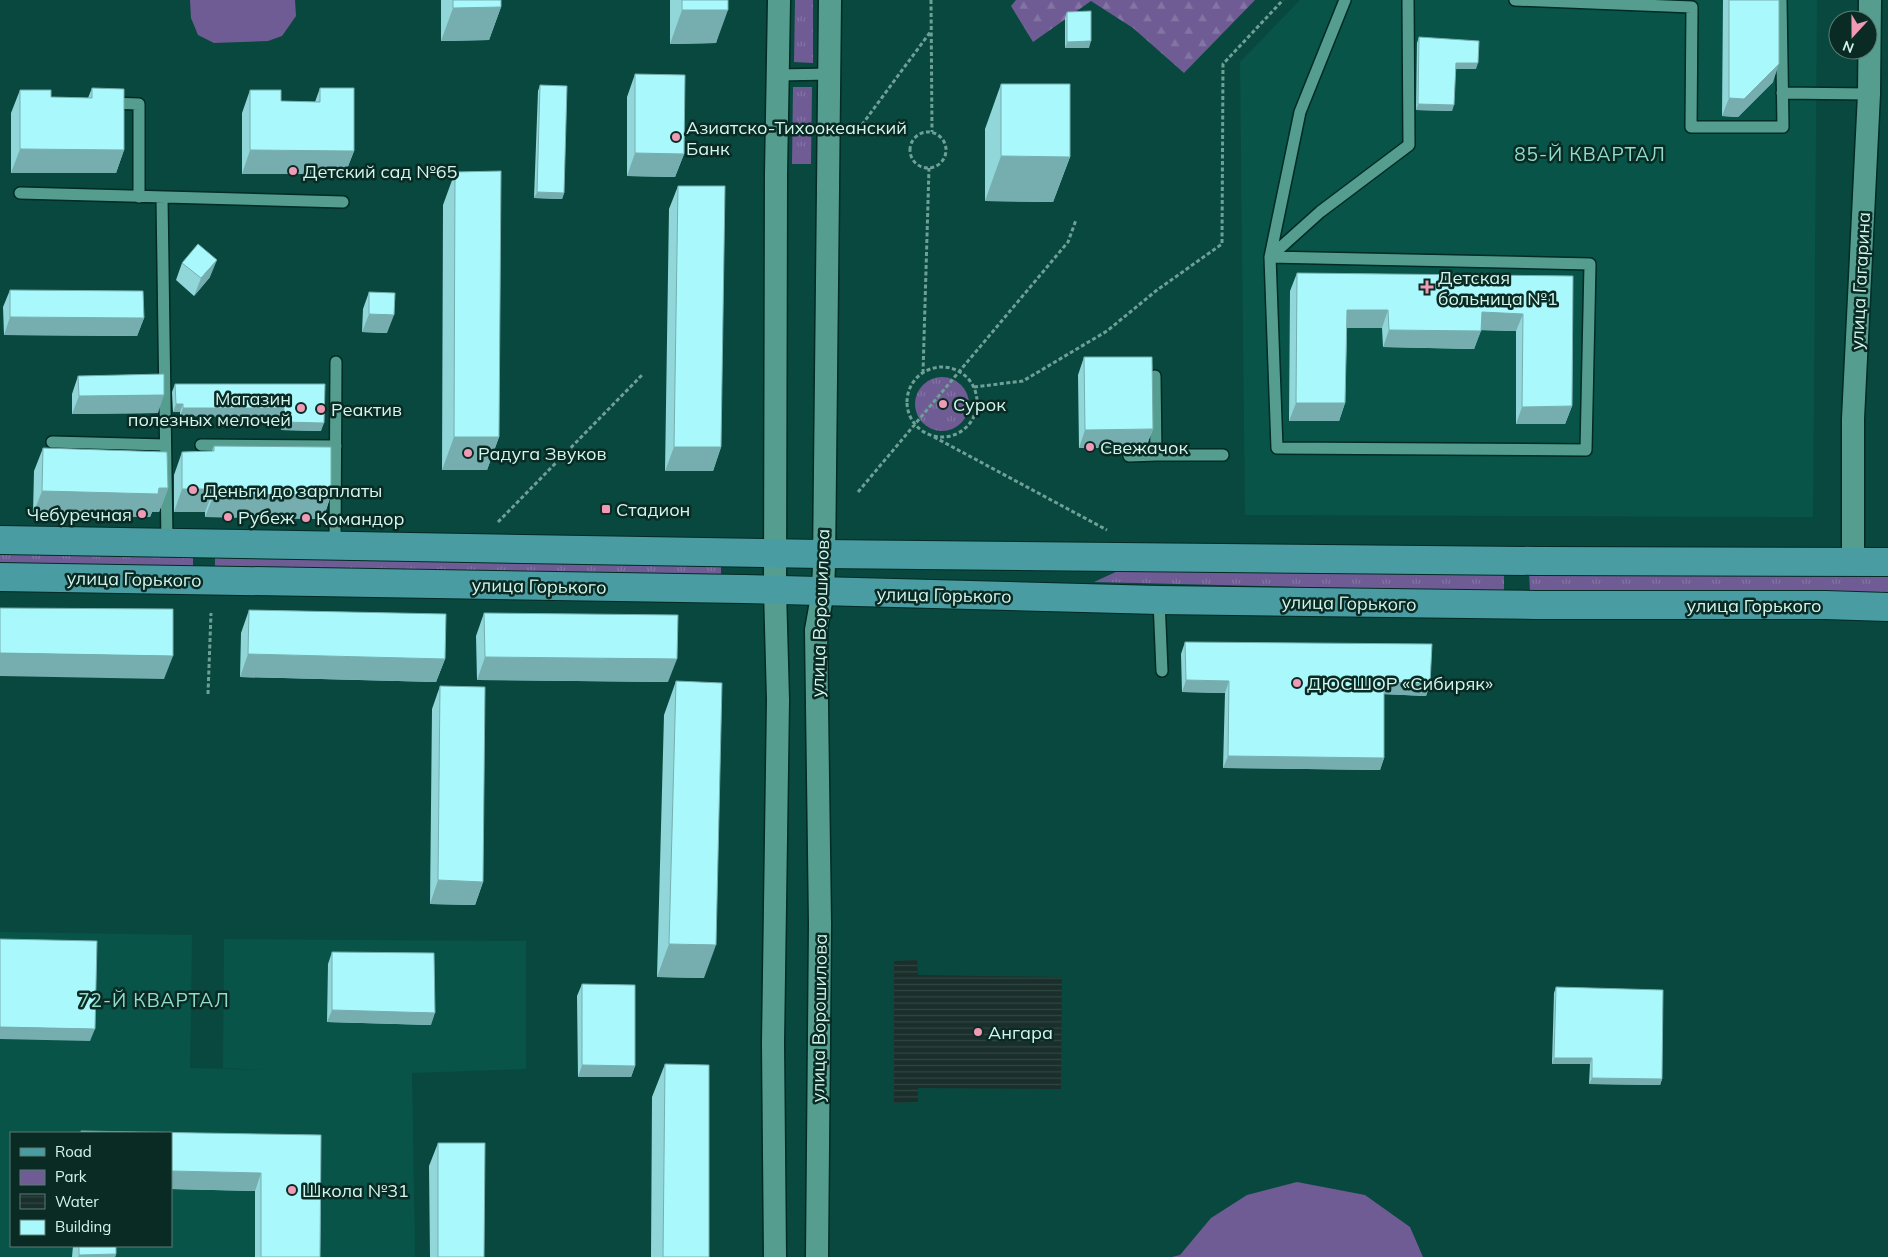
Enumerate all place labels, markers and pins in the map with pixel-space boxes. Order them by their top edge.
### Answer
place label: Азиатско-Тихоокеанский Банк [686,116,907,160]
marker: Азиатско-Тихоокеанский Банк [670,131,682,143]
place label: Детский сад №65 [303,160,458,183]
marker: Детский сад №65 [287,165,299,177]
place label: Детская больница №1 [1438,266,1558,310]
marker: Детская больница №1 [1420,280,1434,294]
place label: Магазин полезных мелочей [128,387,291,431]
place label: Сурок [953,393,1006,416]
place label: Реактив [331,398,402,421]
marker: Сурок [937,398,949,410]
marker: Магазин полезных мелочей [295,402,307,414]
marker: Реактив [315,403,327,415]
place label: Свежачок [1100,436,1188,459]
marker: Свежачок [1084,441,1096,453]
place label: Радуга Звуков [478,442,607,465]
marker: Радуга Звуков [462,447,474,459]
place label: Деньги до зарплаты [203,479,383,502]
marker: Деньги до зарплаты [187,484,199,496]
place label: Стадион [616,498,690,521]
place label: Чебуречная [27,503,132,526]
marker: Стадион [600,503,612,515]
place label: Рубеж [238,506,295,529]
place label: Командор [316,507,404,530]
marker: Чебуречная [136,508,148,520]
marker: Рубеж [222,511,234,523]
marker: Командор [300,512,312,524]
place label: ДЮСШОР «Сибиряк» [1307,672,1493,695]
marker: ДЮСШОР «Сибиряк» [1291,677,1303,689]
place label: Ангара [988,1021,1053,1044]
marker: Ангара [972,1026,984,1038]
place label: Школа №31 [302,1179,409,1202]
marker: Школа №31 [286,1184,298,1196]

